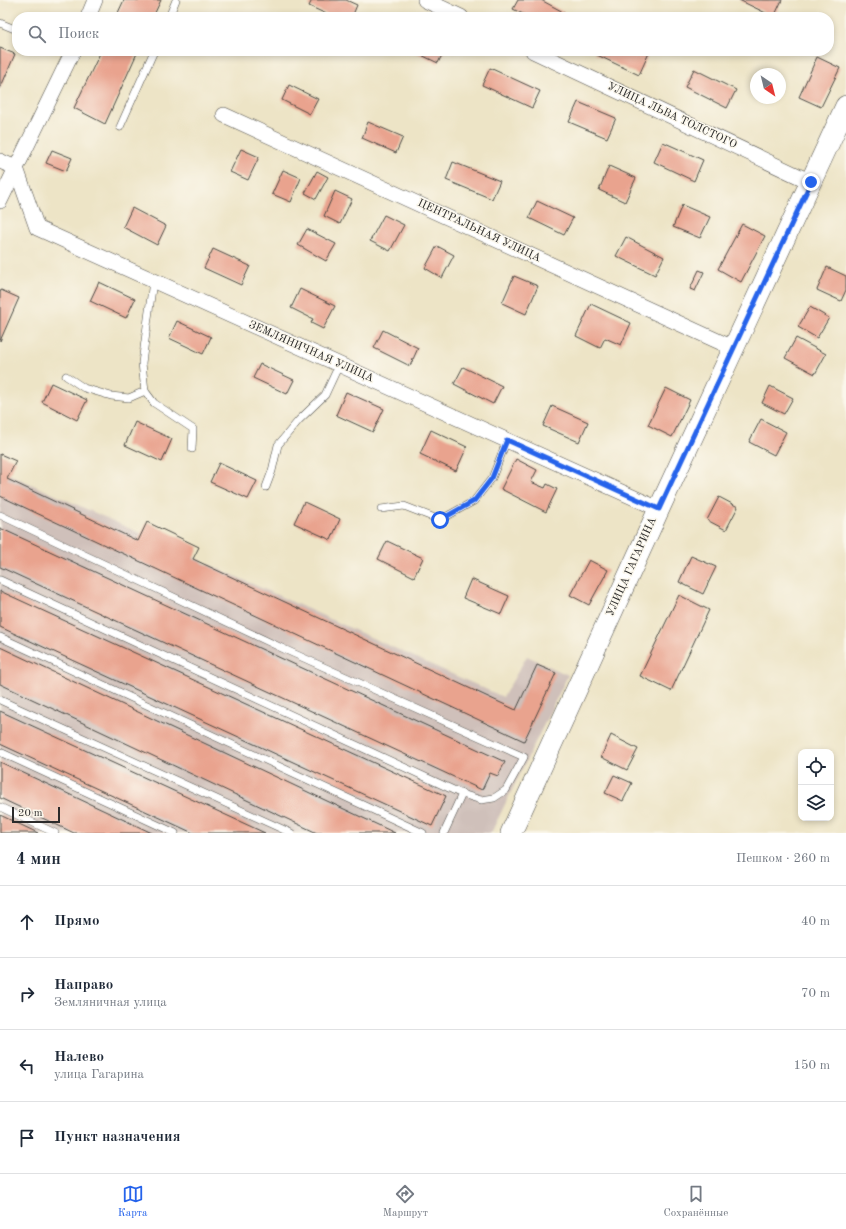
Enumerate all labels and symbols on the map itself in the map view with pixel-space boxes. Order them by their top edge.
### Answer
north arrow [750,68,786,104]
street label: УЛИЦА ЛЬВА ТОЛСТОГО [606,81,739,151]
route end [802,173,820,191]
street label: ЦЕНТРАЛЬНАЯ УЛИЦА [416,198,543,265]
street label: ЗЕМЛЯНИЧНАЯ УЛИЦА [247,319,376,385]
route start [431,511,449,529]
street label: УЛИЦА ГАГАРИНА [605,515,659,618]
scale bar [12,805,60,824]

